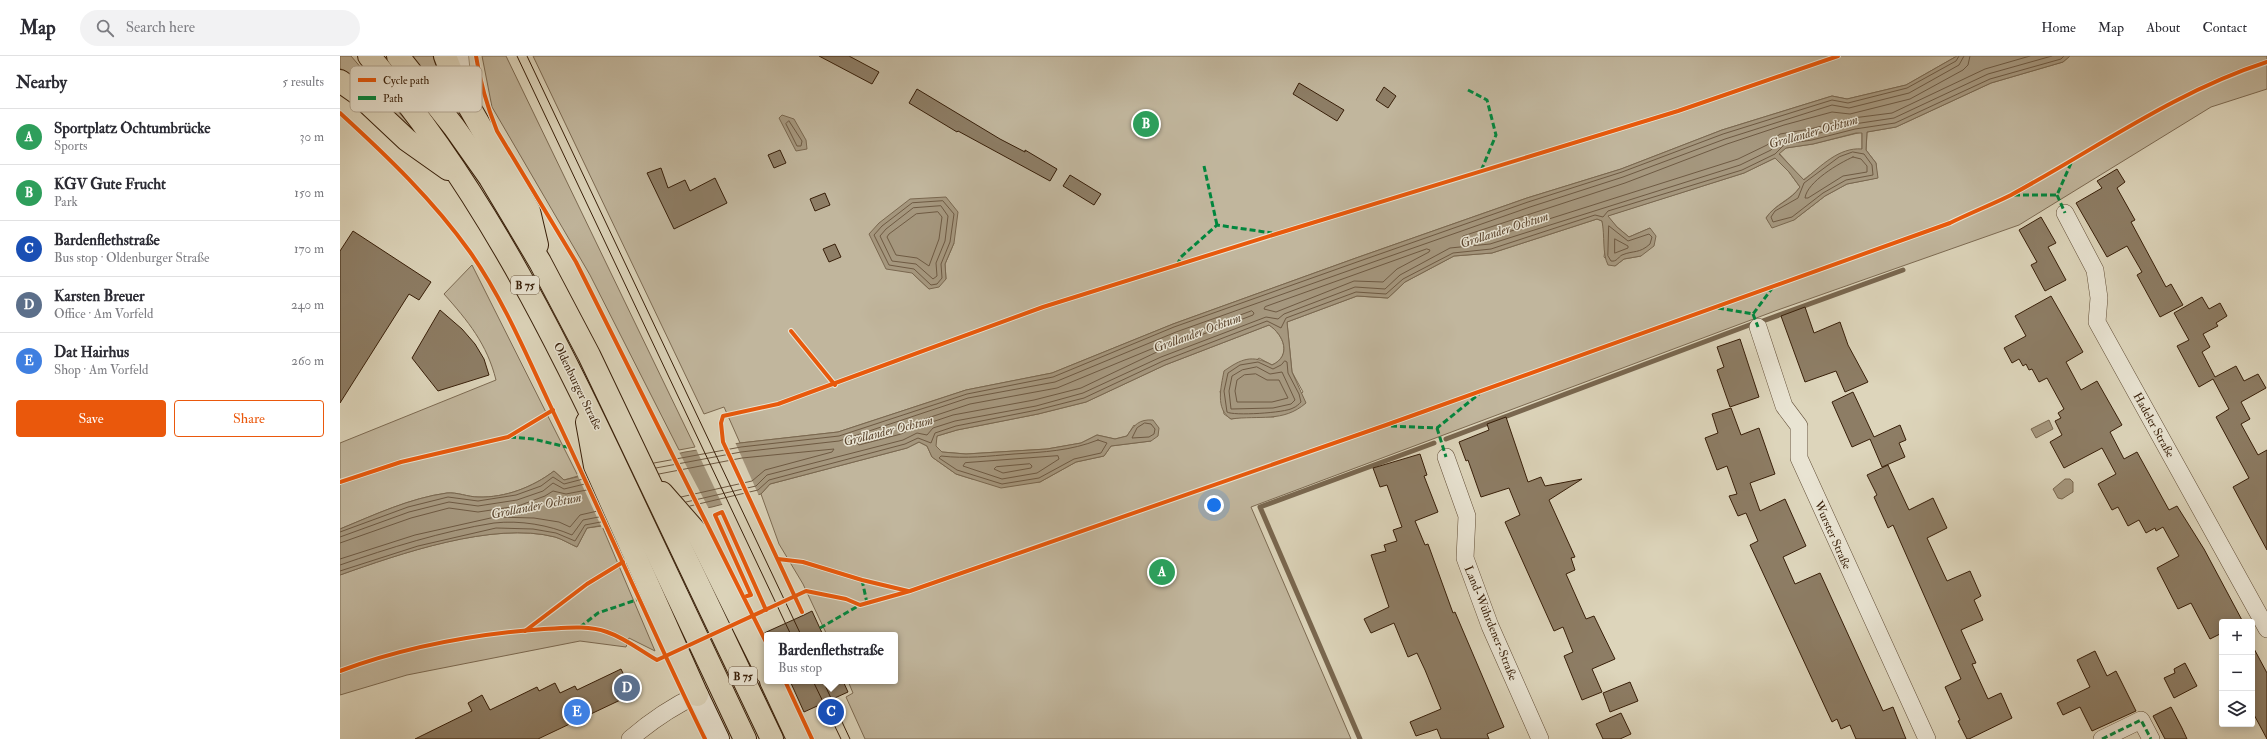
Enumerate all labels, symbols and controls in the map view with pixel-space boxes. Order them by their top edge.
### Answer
search box [80,10,360,46]
text: Map [20,16,56,40]
icon: search [94,17,116,39]
text: Search here [126,18,195,37]
text: Home [2041,19,2076,36]
text: Map [2098,19,2124,36]
text: About [2146,19,2180,36]
text: Contact [2202,19,2247,36]
legend [350,66,482,112]
text: Nearby [16,72,67,93]
text: 5 results [282,74,324,90]
text: Cycle path [383,74,429,88]
text: Path [383,92,403,105]
pin: B [1133,109,1159,139]
water label: Grollander Ochtum [1767,112,1860,152]
text: Sportplatz Ochtumbrücke [54,119,211,138]
text: A [25,129,33,145]
text: 30 m [300,129,324,145]
text: Sports [54,138,88,154]
text: KGV Gute Frucht [54,175,166,194]
text: B [25,185,33,201]
text: 150 m [294,185,324,201]
text: Park [54,194,78,210]
water label: Grollander Ochtum [1458,208,1551,252]
text: Bardenflethstraße [54,231,160,250]
text: C [24,241,34,257]
text: 170 m [294,241,324,257]
text: Bus stop · Oldenburger Straße [54,250,210,266]
road number: B 75 [511,276,539,294]
text: Karsten Breuer [54,287,145,306]
text: D [24,297,34,313]
text: 240 m [291,297,324,313]
text: Office · Am Vorfeld [54,306,153,322]
water label: Grollander Ochtum [1152,310,1244,356]
street label: Oldenburger Straße [550,340,605,432]
text: Dat Hairhus [54,343,129,362]
text: E [24,353,34,369]
text: 260 m [291,353,324,369]
text: Shop · Am Vorfeld [54,362,148,378]
street label: Hadeler Straße [2130,390,2178,460]
button: Save [16,400,166,437]
button: Share [174,400,324,437]
water label: Grollander Ochtum [842,412,935,450]
water label: Grollander Ochtum [490,489,583,523]
your location [1204,495,1224,515]
street label: Wurster Straße [1810,498,1854,572]
pin: A [1149,557,1175,587]
street label: Land-Wührdener-Straße [1461,564,1520,683]
map controls [2219,619,2255,727]
button: + [2219,619,2255,655]
popup [764,632,898,684]
text: Bardenflethstraße [778,641,884,660]
button: − [2219,655,2255,691]
text: Bus stop [778,660,822,676]
road number: B 75 [729,667,757,685]
pin: D [614,673,640,703]
button: layers [2219,691,2255,727]
pin: E [564,697,590,727]
pin: C [818,697,844,727]

